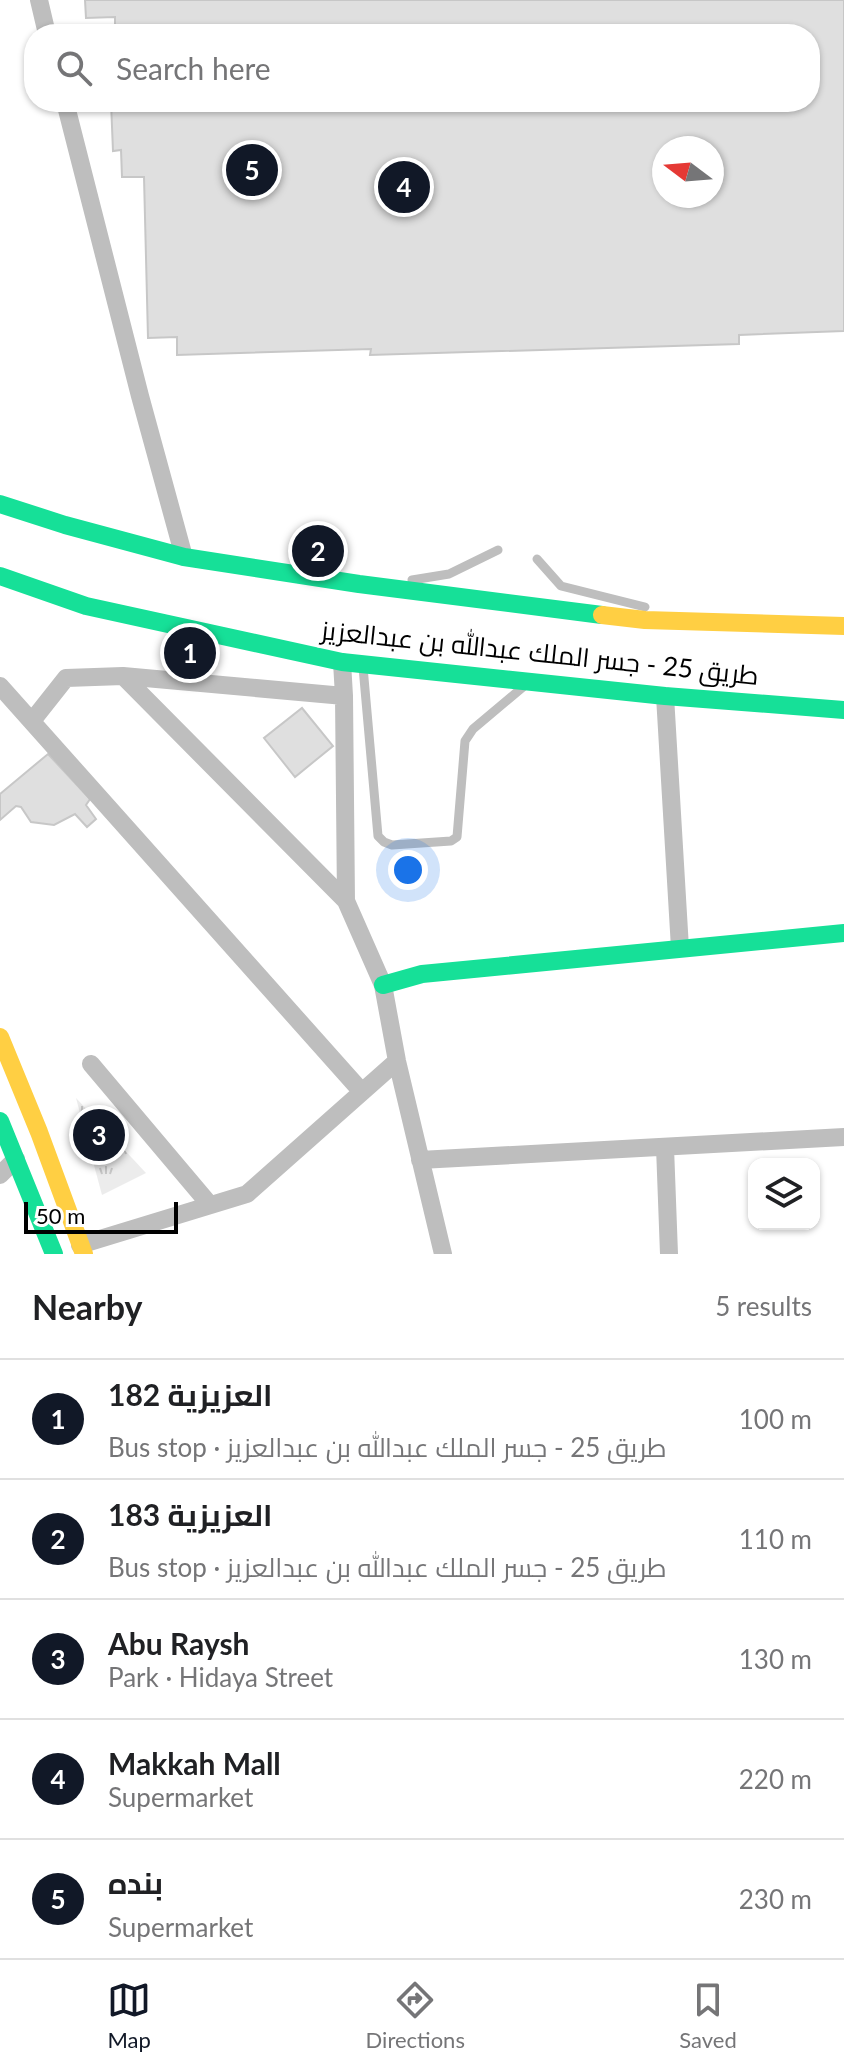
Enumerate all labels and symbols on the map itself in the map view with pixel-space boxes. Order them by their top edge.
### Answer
north arrow [652,136,724,208]
pin: 5 [226,140,278,200]
pin: 4 [378,157,430,217]
pin: 2 [292,521,344,581]
street label: طريق 25 - جسر الملك عبدالله بن عبدالعزيز [318,613,760,692]
pin: 1 [164,623,216,683]
your location [388,850,428,890]
pin: 3 [73,1105,125,1165]
scale bar [24,1198,178,1234]

